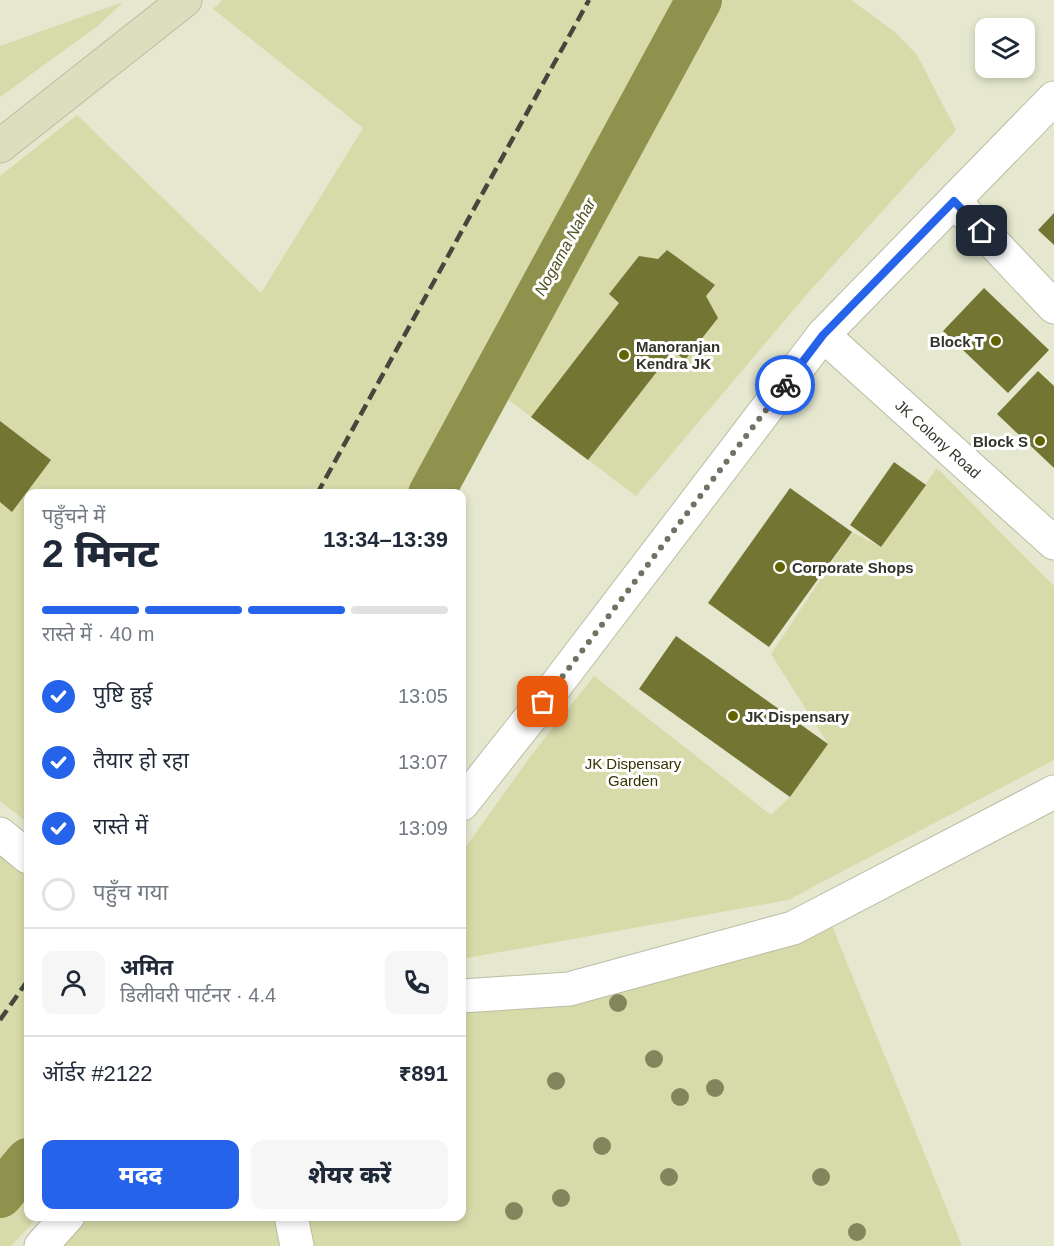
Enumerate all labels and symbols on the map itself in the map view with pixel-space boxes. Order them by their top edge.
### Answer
water label: Nogama Nahar [531,195,599,299]
pin [956,205,1007,256]
place label: Block T [930,333,984,350]
marker: Block T [989,334,1003,348]
place label: Manoranjan Kendra JK [636,338,720,372]
marker: Manoranjan Kendra JK [617,348,631,362]
courier [755,355,815,415]
street label: JK Colony Road [892,396,984,482]
place label: Block S [973,433,1028,450]
marker: Block S [1033,434,1047,448]
place label: Corporate Shops [792,559,914,576]
marker: Corporate Shops [773,560,787,574]
pin [517,676,568,727]
place label: JK Dispensary [745,708,850,725]
marker: JK Dispensary [726,709,740,723]
park label: JK Dispensary Garden [585,755,682,789]

